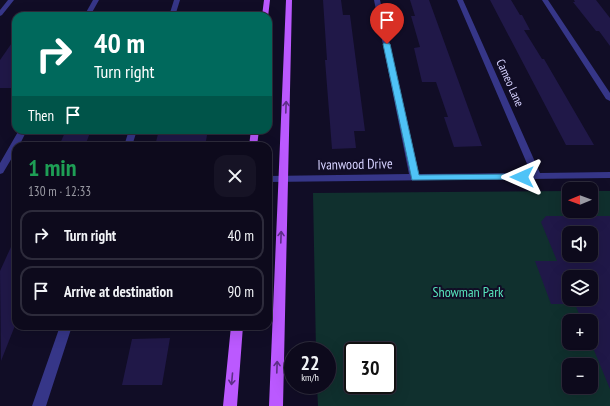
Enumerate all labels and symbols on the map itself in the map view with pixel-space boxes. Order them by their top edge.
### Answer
pin [370,3,404,44]
street label: Cameo Lane [493,57,528,109]
one-way arrow [282,101,290,114]
street label: Ivanwood Drive [317,154,393,174]
position arrow [501,156,543,198]
north arrow [562,182,598,218]
one-way arrow [278,231,285,244]
park label: Showman Park [433,283,504,301]
speed limit sign: 30 [344,342,396,394]
one-way arrow [273,361,281,374]
one-way arrow [229,372,236,385]

